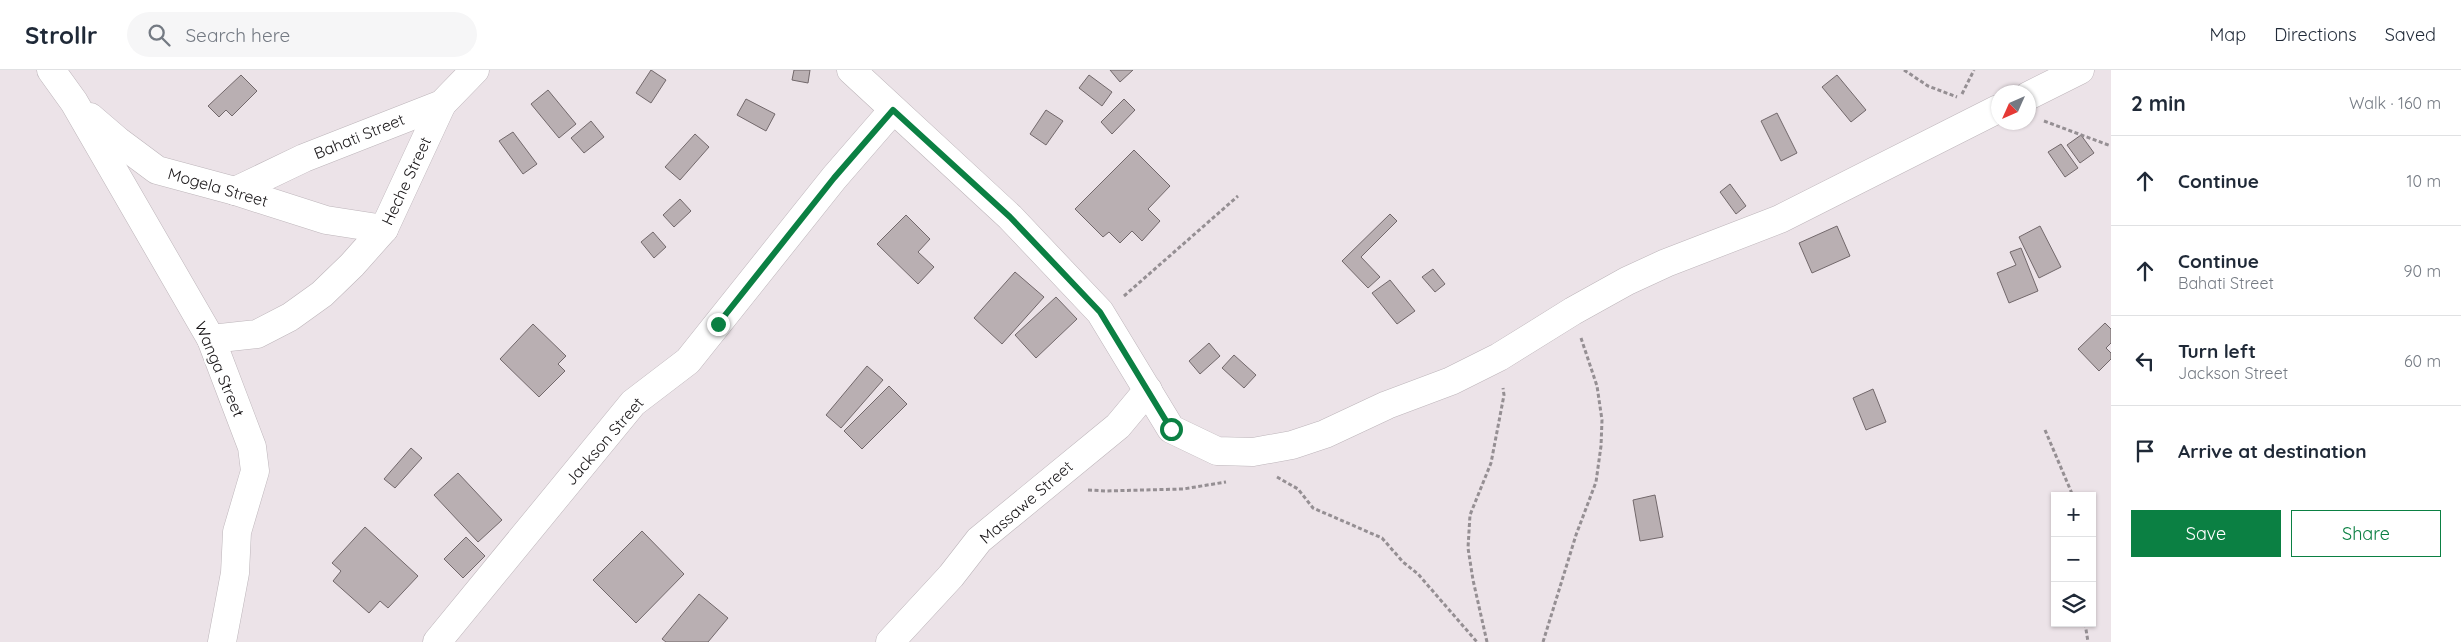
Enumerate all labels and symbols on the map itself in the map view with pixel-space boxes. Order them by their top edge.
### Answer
north arrow [1991,85,2036,130]
street label: Bahati Street [311,109,407,163]
street label: Heche Street [377,134,435,228]
street label: Mogela Street [166,163,270,211]
route end [707,313,730,336]
street label: Wanga Street [191,318,249,420]
street label: Jackson Street [560,393,648,489]
route start [1160,418,1183,441]
street label: Massawe Street [975,456,1077,548]

